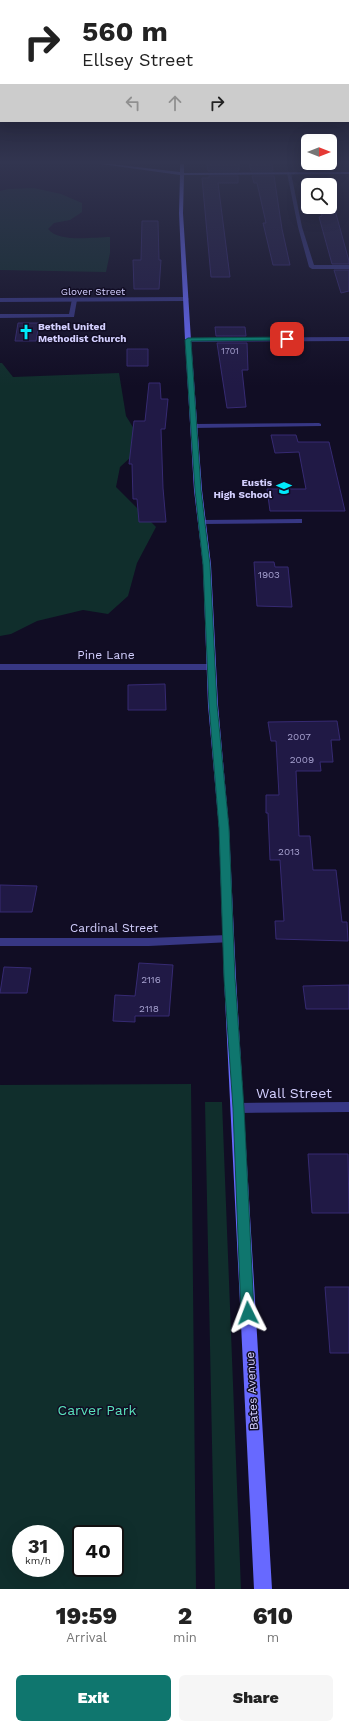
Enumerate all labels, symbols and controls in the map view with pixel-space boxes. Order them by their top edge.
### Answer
text: 560 m [82,15,168,48]
icon: right [16,16,68,68]
text: Ellsey Street [82,49,193,70]
icon: left [122,92,144,114]
icon: ahead [164,92,186,114]
icon: right [206,92,228,114]
north arrow [301,134,337,170]
map controls [301,134,337,214]
button: search [301,178,337,214]
street label: Glover Street [61,286,126,297]
place label: Bethel United Methodist Church [38,321,127,344]
pin [270,322,304,356]
church icon: Bethel United Methodist Church [17,323,35,341]
icon: arrive [276,328,298,350]
house number: 1701 [221,346,239,356]
place label: Eustis High School [213,477,273,500]
school or university icon: Eustis High School [275,479,293,497]
house number: 1903 [258,569,280,580]
street label: Pine Lane [77,648,135,662]
house number: 2007 [287,731,311,742]
house number: 2009 [290,754,314,765]
house number: 2013 [278,846,300,857]
street label: Cardinal Street [70,921,158,935]
house number: 2116 [141,974,161,985]
house number: 2118 [139,1003,159,1014]
street label: Wall Street [256,1085,332,1101]
position arrow [227,1292,269,1334]
street label: Bates Avenue [243,1351,261,1431]
park label: Carver Park [58,1402,136,1418]
speed limit sign: 40 [72,1525,124,1577]
text: 31 [28,1534,48,1558]
text: km/h [25,1555,51,1566]
text: 19:59 [56,1602,117,1630]
text: 2 [178,1602,192,1630]
text: 610 [253,1602,293,1630]
text: Arrival [66,1630,107,1645]
text: min [173,1630,197,1645]
text: m [267,1630,279,1645]
button: Exit [16,1675,171,1721]
button: Share [179,1675,333,1721]

